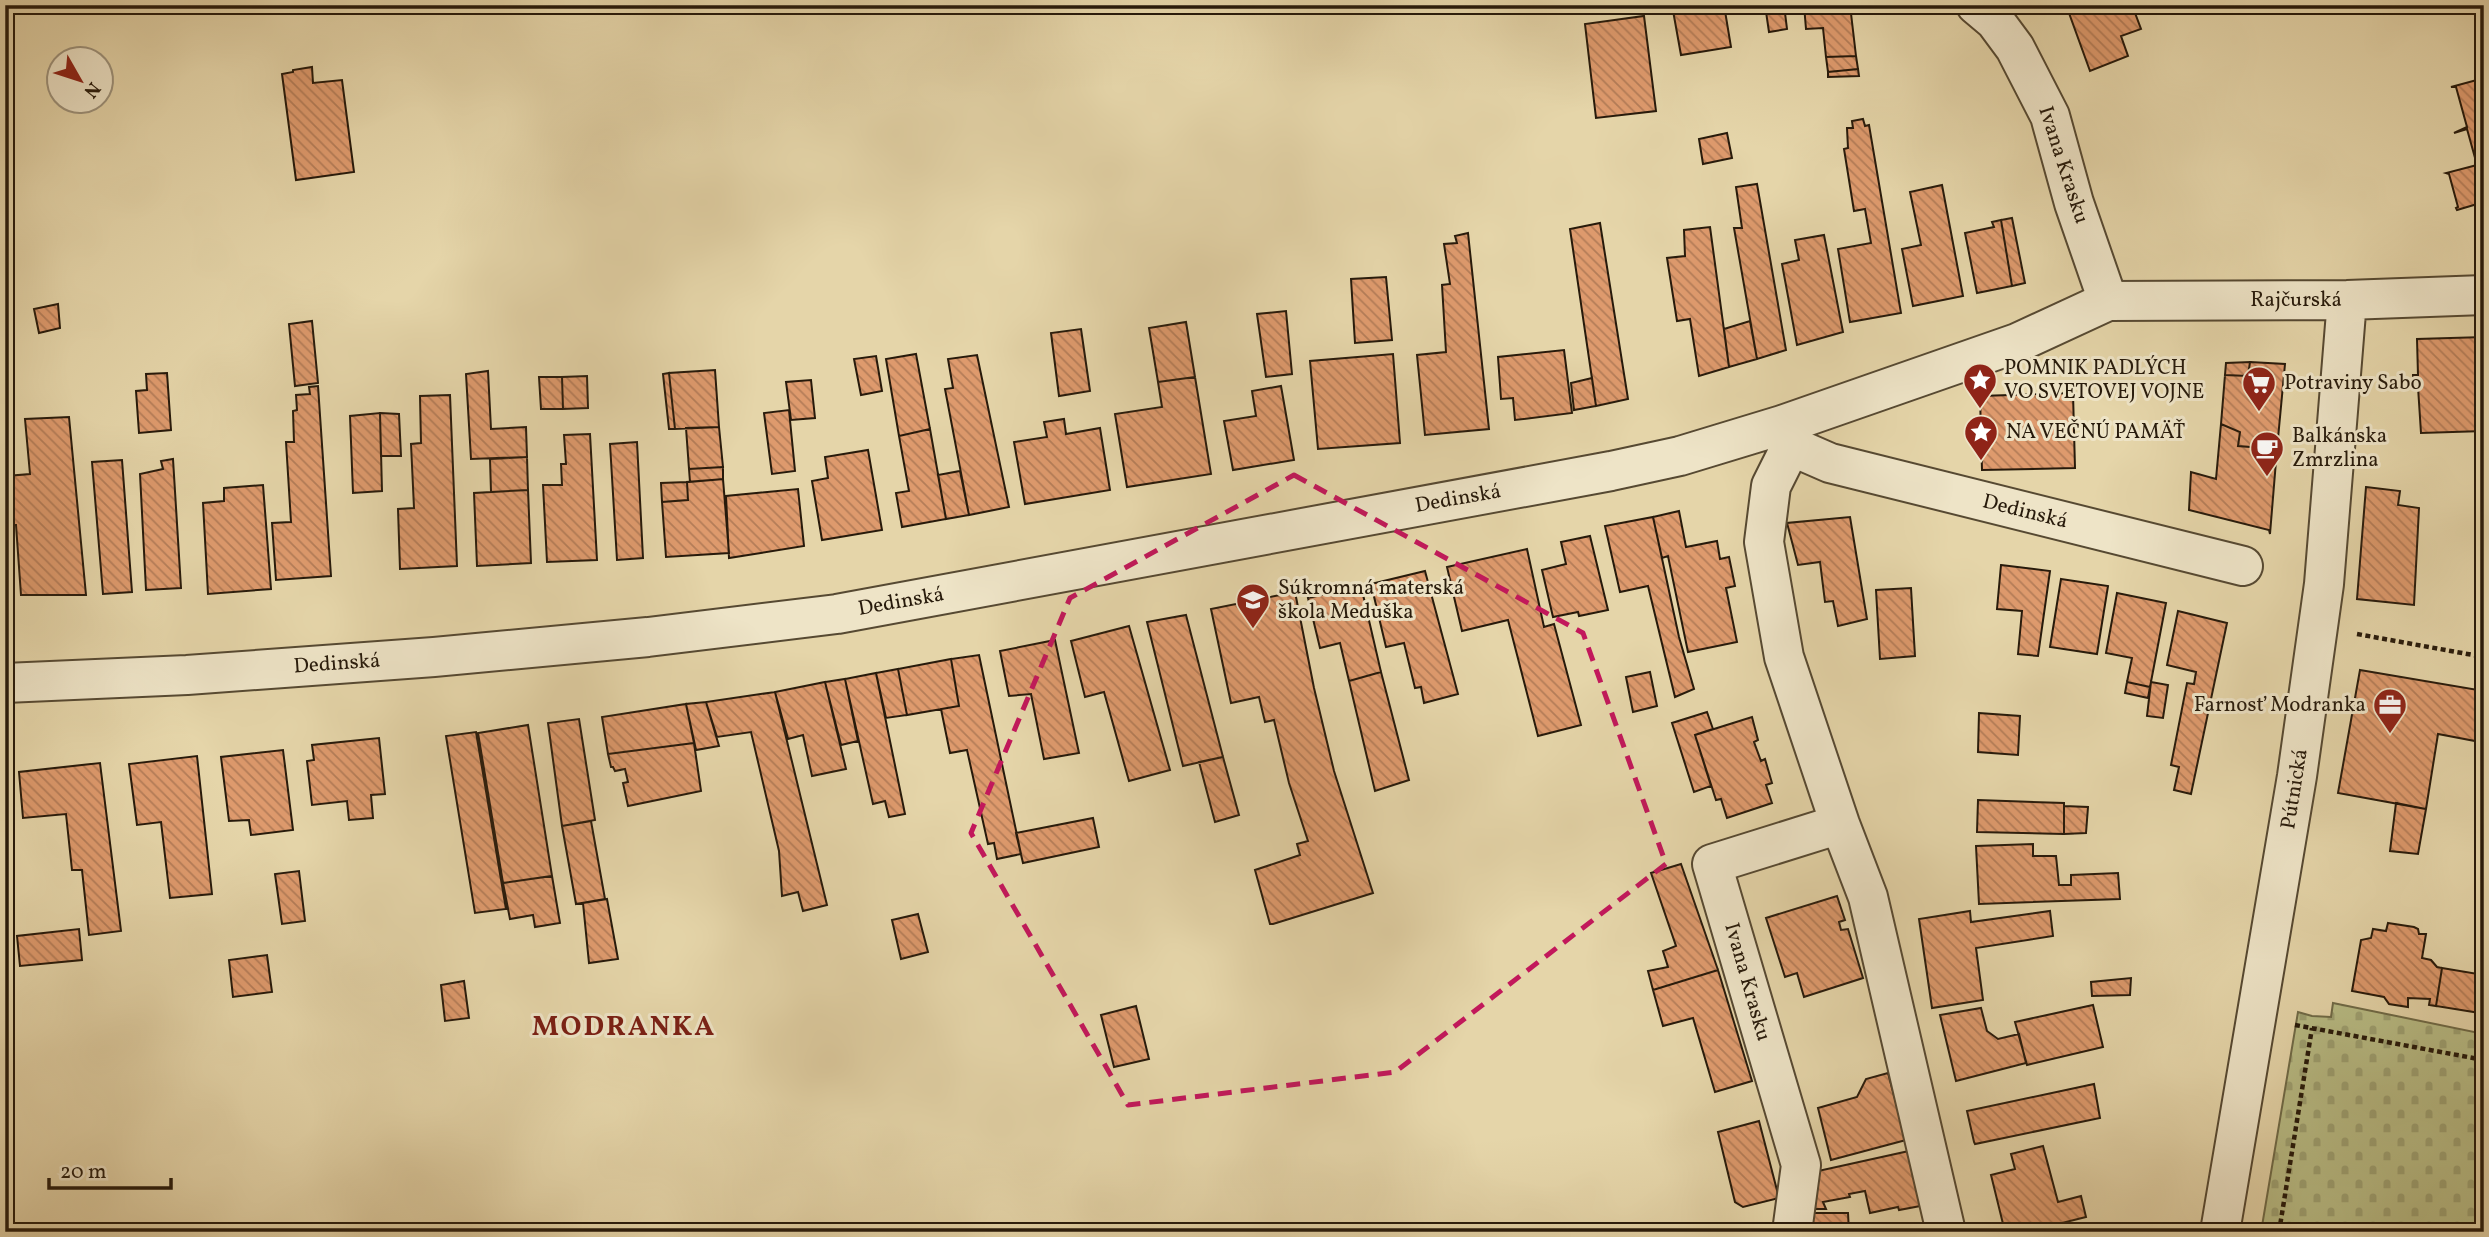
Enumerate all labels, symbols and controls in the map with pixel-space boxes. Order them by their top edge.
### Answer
north arrow [46,46,116,116]
text: N [77,76,106,103]
street label: Ivana Krasku [2030,103,2096,227]
street label: Rajčurská [2250,286,2342,315]
place label: POMNIK PADLÝCH VO SVETOVEJ VOJNE [2004,354,2204,407]
place icon: POMNIK PADLÝCH VO SVETOVEJ VOJNE [1961,361,1999,410]
supermarket icon: Potraviny Sabo [2240,364,2278,413]
place label: Potraviny Sabo [2284,369,2422,398]
place icon: NA VEČNÚ PAMÄŤ [1962,413,2000,462]
place label: NA VEČNÚ PAMÄŤ [2006,418,2185,447]
place label: Balkánska Zmrzlina [2292,422,2387,475]
cafe icon: Balkánska Zmrzlina [2248,429,2286,478]
street label: Dedinská [1413,477,1503,521]
street label: Dedinská [1979,487,2071,537]
place label: Súkromná materská škola Meduška [1278,574,1464,627]
street label: Dedinská [856,580,946,624]
school or university icon: Súkromná materská škola Meduška [1234,581,1272,630]
street label: Dedinská [293,647,381,681]
office icon: Farnosť Modranka [2371,686,2409,735]
place label: Farnosť Modranka [2194,691,2366,720]
street label: Pútnická [2274,747,2316,831]
street label: Ivana Krasku [1716,919,1778,1045]
district label: MODRANKA [532,1008,716,1047]
scale bar [49,1146,172,1190]
text: 20 m [60,1158,106,1187]

